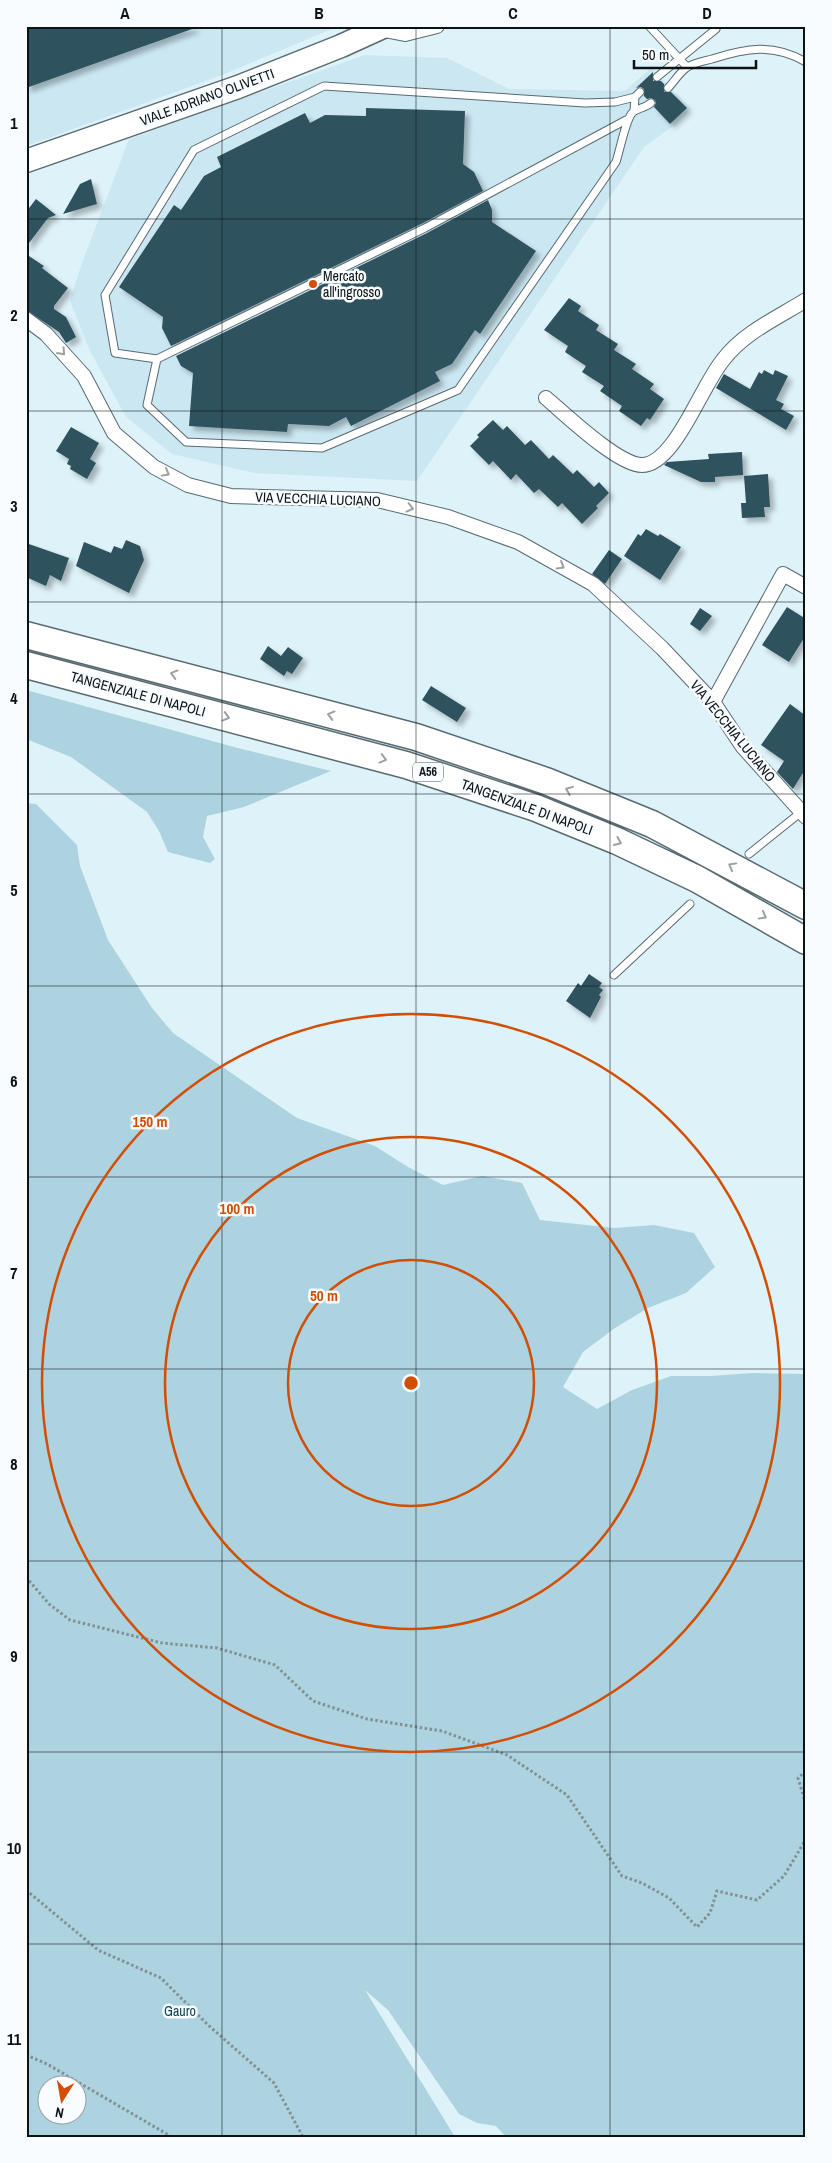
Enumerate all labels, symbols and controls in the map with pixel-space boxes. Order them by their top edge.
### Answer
text: A [120,2,130,24]
text: B [314,2,324,24]
text: C [508,2,518,24]
text: D [702,2,712,24]
scale bar [634,38,757,70]
text: 50 m [642,44,669,65]
street label: VIALE ADRIANO OLIVETTI [137,64,277,130]
text: 1 [10,112,18,134]
place label: Mercato all'ingrosso [323,267,381,301]
marker: Mercato all'ingrosso [307,278,319,290]
text: 2 [10,304,18,326]
one-way arrow [56,346,65,355]
one-way arrow [160,467,169,477]
street label: VIA VECCHIA LUCIANO [255,488,381,510]
text: 3 [10,495,18,517]
one-way arrow [406,502,415,513]
one-way arrow [555,560,564,570]
street label: TANGENZIALE DI NAPOLI [69,667,207,721]
one-way arrow [171,669,179,679]
street label: VIA VECCHIA LUCIANO [686,676,780,786]
text: 4 [10,687,18,709]
one-way arrow [327,710,336,721]
one-way arrow [221,712,229,722]
one-way arrow [378,753,386,763]
road number: A56 [413,762,443,782]
street label: TANGENZIALE DI NAPOLI [459,775,595,839]
one-way arrow [566,786,574,796]
one-way arrow [613,835,622,846]
one-way arrow [729,862,738,872]
text: 5 [10,879,18,901]
one-way arrow [758,909,767,919]
text: 6 [10,1070,18,1092]
text: 150 m [133,1111,167,1132]
text: 100 m [220,1198,254,1219]
text: 7 [10,1262,18,1284]
text: 50 m [310,1285,338,1306]
centre of rings [402,1374,420,1392]
text: 8 [10,1453,18,1475]
text: 9 [10,1645,18,1667]
text: 10 [7,1837,21,1859]
park label: Gauro [164,2002,196,2020]
text: 11 [7,2028,22,2050]
north arrow [38,2076,88,2126]
text: N [54,2103,65,2122]

